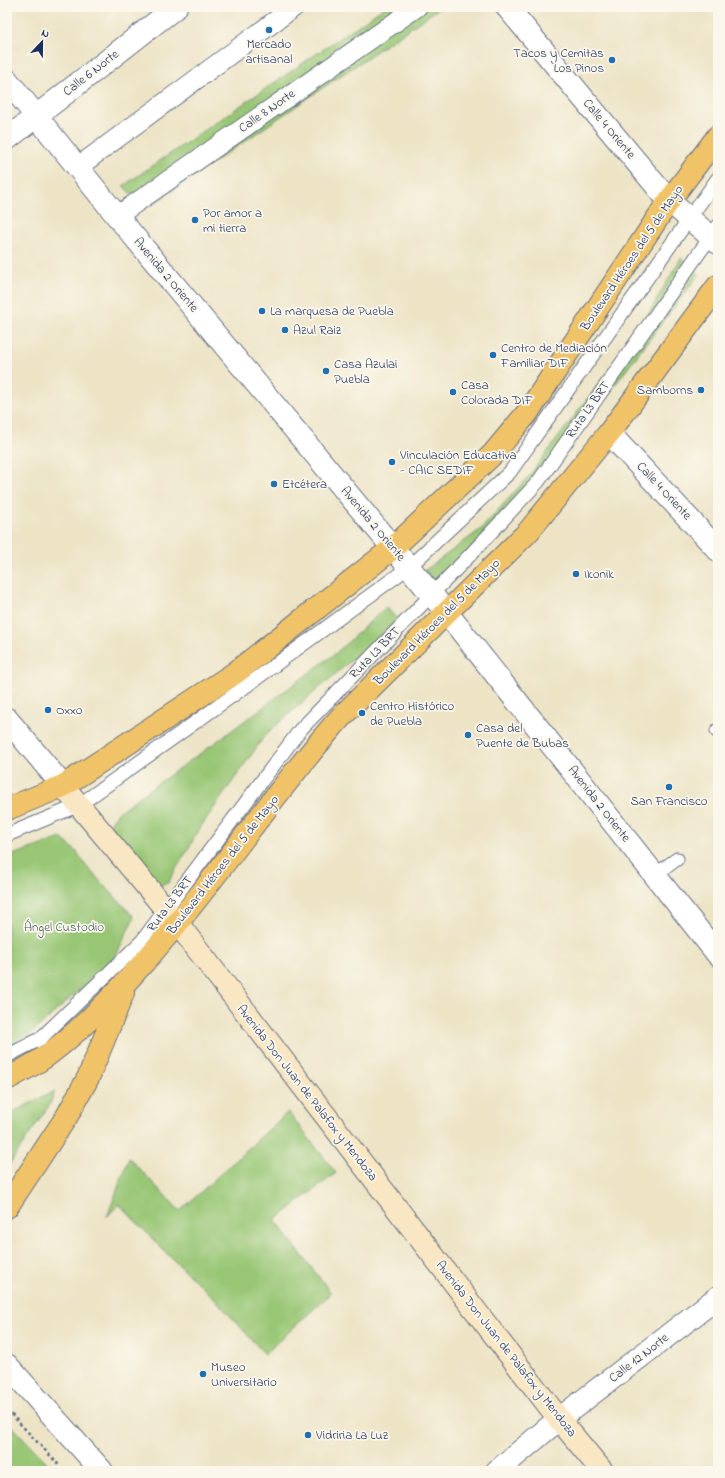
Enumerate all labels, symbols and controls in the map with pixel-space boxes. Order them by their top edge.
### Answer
north arrow [22,22,62,62]
text: N [39,25,52,42]
marker: Mercado artisanal [264,25,274,35]
place label: Mercado artisanal [245,35,293,69]
place label: Tacos y Cemitas Los Pinos [513,44,604,78]
street label: Calle 6 Norte [59,45,123,101]
marker: Tacos y Cemitas Los Pinos [607,55,617,65]
street label: Calle 8 Norte [235,84,299,138]
street label: Calle 4 Oriente [578,95,640,163]
street label: Boulevard Héroes del 5 de Mayo [575,181,689,336]
place label: Por amor a mi tierra [203,204,262,238]
marker: Por amor a mi tierra [190,215,200,225]
street label: Avenida 2 Oriente [129,233,203,317]
place label: La marquesa de Puebla [270,302,394,321]
marker: La marquesa de Puebla [257,306,267,316]
place label: Azul Raiz [293,321,342,340]
marker: Azul Raiz [280,325,290,335]
place label: Centro de Mediación Familiar DIF [500,339,607,373]
marker: Centro de Mediación Familiar DIF [488,350,498,360]
place label: Casa Azulai Puebla [334,355,397,389]
marker: Casa Azulai Puebla [321,366,331,376]
place label: Casa Colorada DIF [461,376,534,410]
street label: Ruta L3 BRT [561,377,615,443]
place label: Samborns [637,381,693,400]
marker: Samborns [696,385,706,395]
marker: Casa Colorada DIF [448,387,458,397]
place label: Vinculación Educativa - CAIC SEDIF [399,446,517,480]
marker: Vinculación Educativa - CAIC SEDIF [387,457,397,467]
street label: Calle 4 Oriente [632,458,696,524]
place label: Etcétera [282,475,327,494]
marker: Etcétera [269,479,279,489]
street label: Avenida 2 Oriente [336,482,410,566]
street label: Boulevard Héroes del 5 de Mayo [369,554,506,691]
place label: Ikonik [584,565,614,584]
marker: Ikonik [571,569,581,579]
street label: Ruta L3 BRT [345,622,405,683]
place label: Centro Histórico de Puebla [370,697,455,731]
place label: Oxxo [56,701,83,720]
marker: Oxxo [43,705,53,715]
marker: Centro Histórico de Puebla [357,708,367,718]
place label: Casa del Puente de Bubas [476,719,569,753]
marker: Casa del Puente de Bubas [463,730,473,740]
street label: Avenida 2 Oriente [563,762,635,846]
marker: San Francisco [664,782,674,792]
street label: Boulevard Héroes del 5 de Mayo [162,791,284,940]
place label: San Francisco [630,792,708,811]
street label: Ruta L3 BRT [143,871,198,936]
park label: Ángel Custodio [24,918,104,938]
street label: Avenida Don Juan de Palafox y Mendoza [231,1001,382,1186]
street label: Avenida Don Juan de Palafox y Mendoza [430,1257,581,1442]
street label: Calle 12 Norte [605,1328,673,1387]
place label: Museo Universitario [211,1358,277,1392]
marker: Museo Universitario [198,1369,208,1379]
place label: Vidriria La Luz [315,1426,389,1445]
marker: Vidriria La Luz [303,1430,313,1440]

